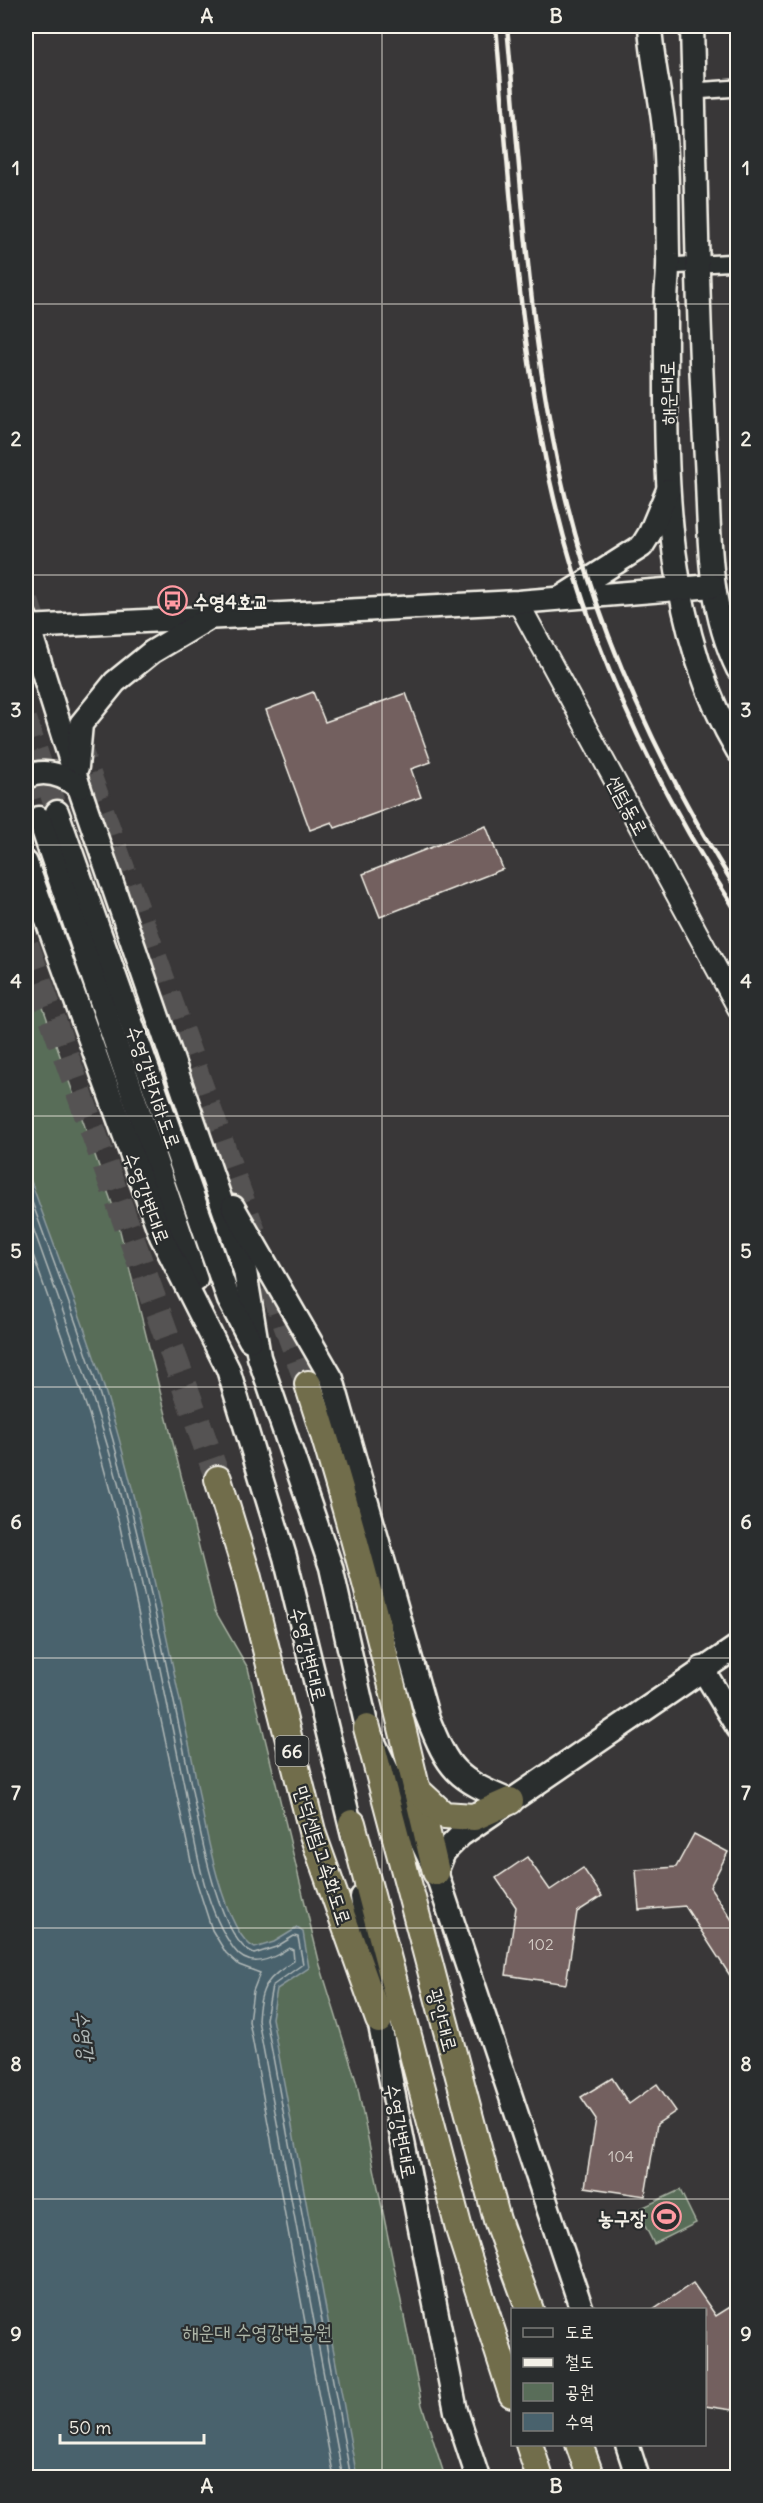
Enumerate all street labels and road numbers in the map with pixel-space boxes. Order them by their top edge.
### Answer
street label: 해운대로 [654,361,680,425]
street label: 센텀동로 [602,771,654,839]
street label: 수영강변지하도로 [121,1022,187,1152]
street label: 수영강변대로 [118,1148,176,1248]
street label: 수영강변대로 [285,1604,333,1704]
road number: 66 [276,1736,308,1766]
street label: 만덕센텀고속화도로 [289,1782,357,1928]
street label: 광안대로 [423,1986,463,2054]
street label: 수영강변대로 [380,2081,422,2181]

